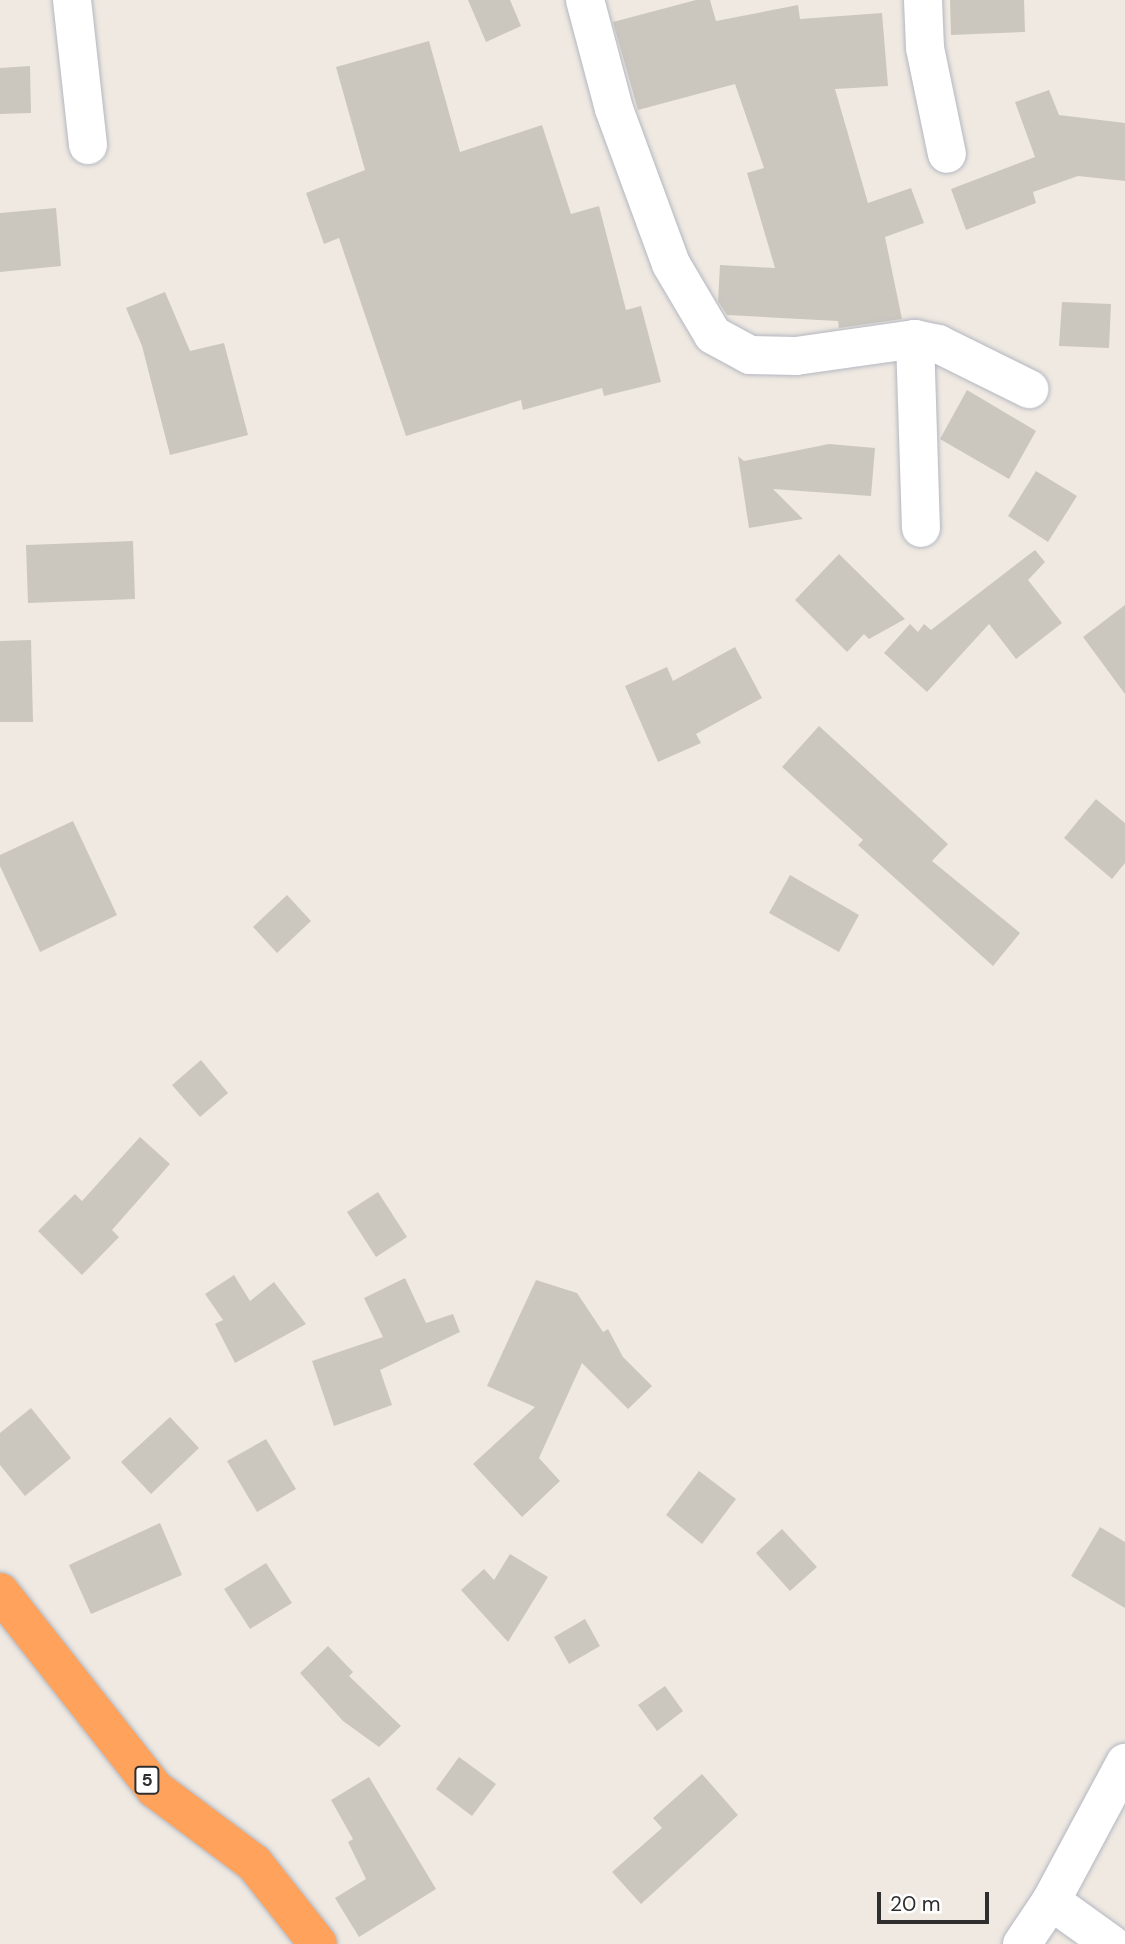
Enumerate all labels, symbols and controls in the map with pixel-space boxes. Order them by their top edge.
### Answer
road number: 5 [133,1765,161,1794]
scale bar [880,1878,992,1922]
text: 20 m [890,1890,941,1918]

